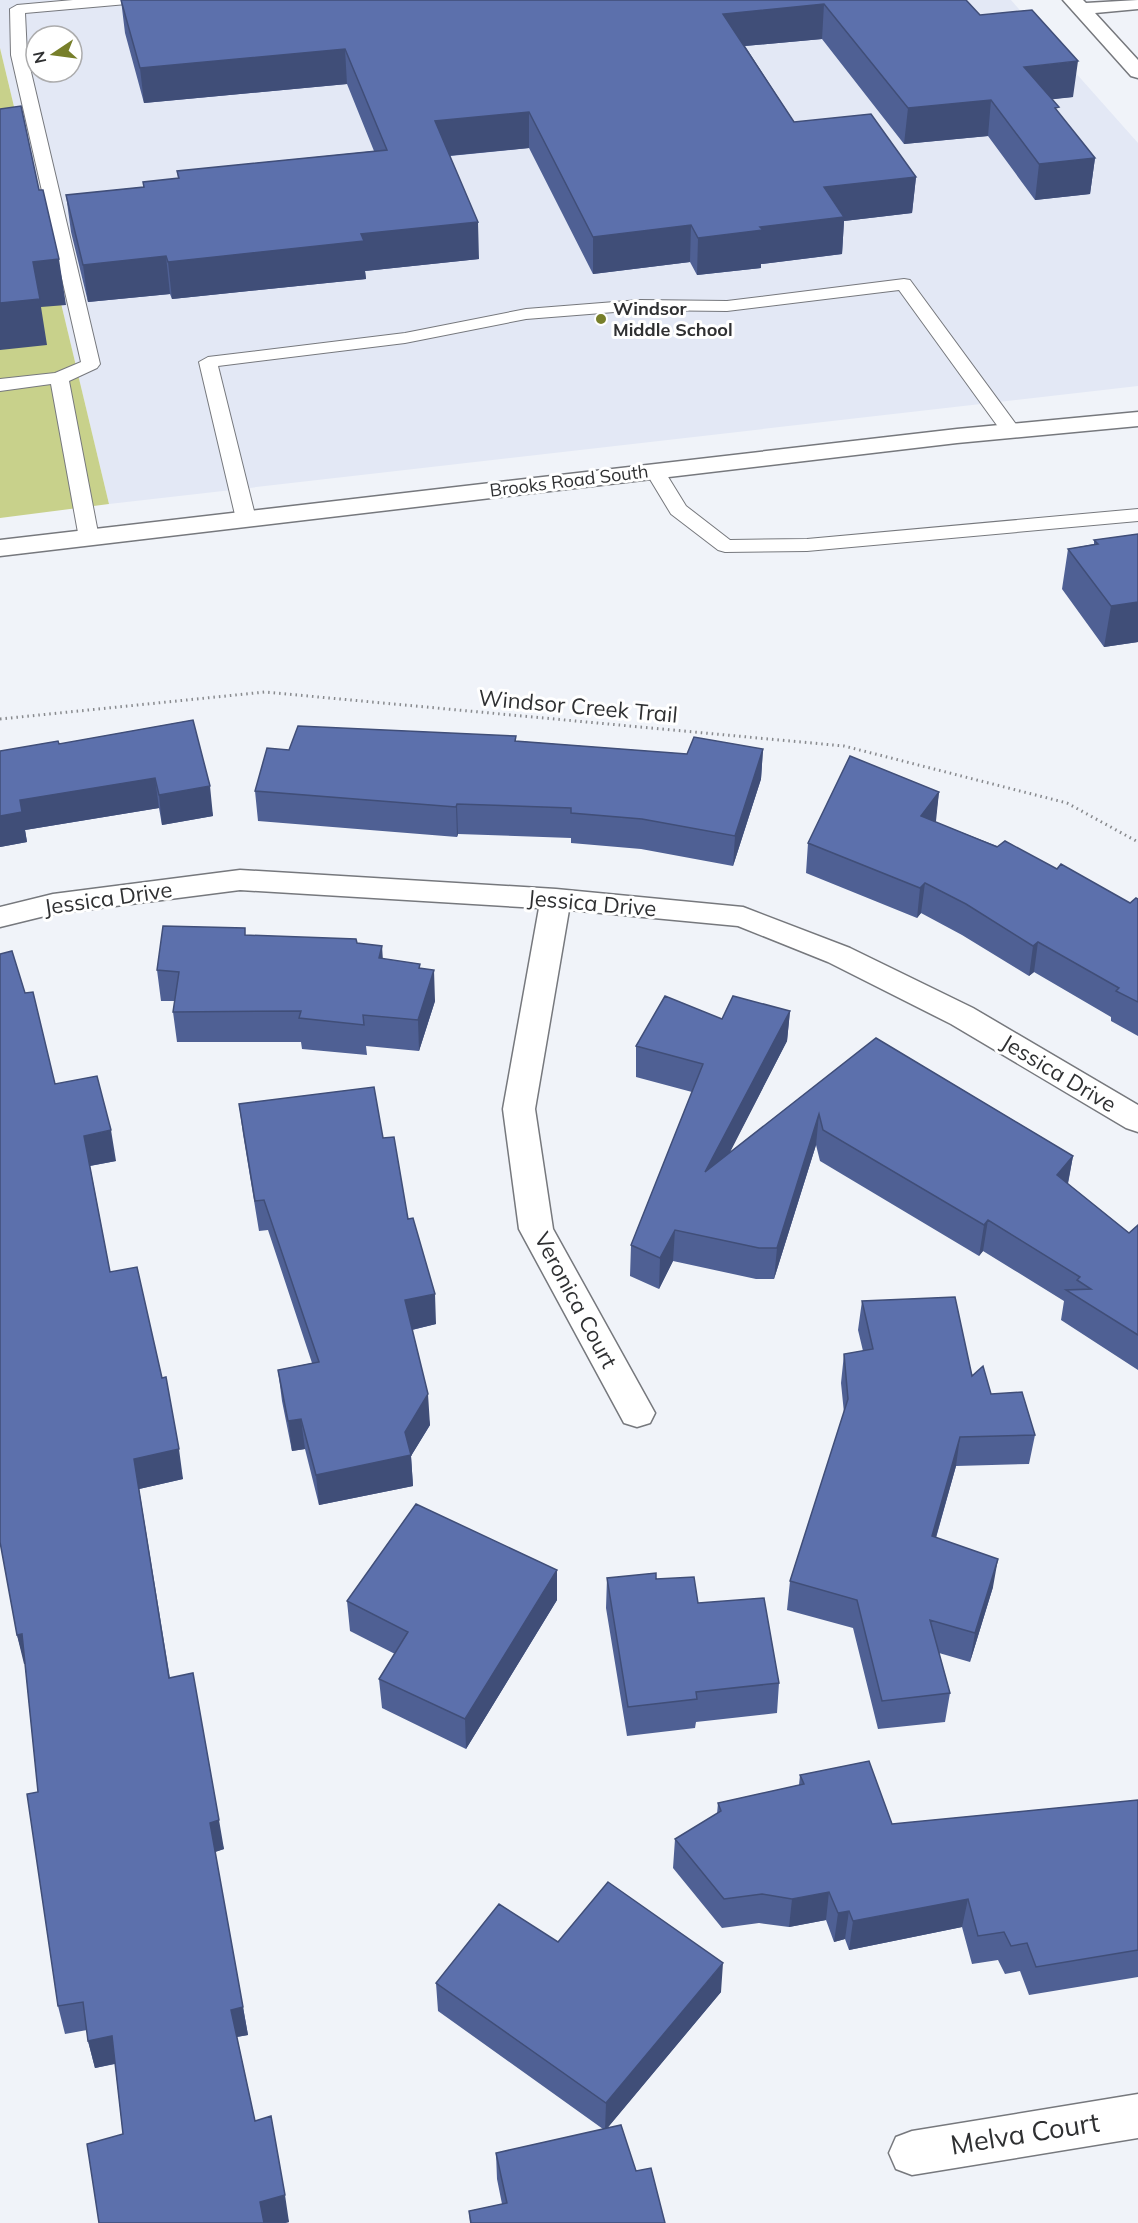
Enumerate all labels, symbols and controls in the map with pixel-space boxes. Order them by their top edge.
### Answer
north arrow [24,24,84,84]
text: N [28,49,50,66]
place label: Windsor Middle School [613,297,733,341]
marker: Windsor Middle School [594,312,608,326]
street label: Brooks Road South [488,459,649,502]
street label: Windsor Creek Trail [477,683,679,729]
street label: Jessica Drive [42,875,174,921]
street label: Jessica Drive [526,883,658,923]
street label: Jessica Drive [996,1028,1122,1118]
street label: Veronica Court [528,1227,624,1373]
street label: Melva Court [948,2104,1102,2162]

